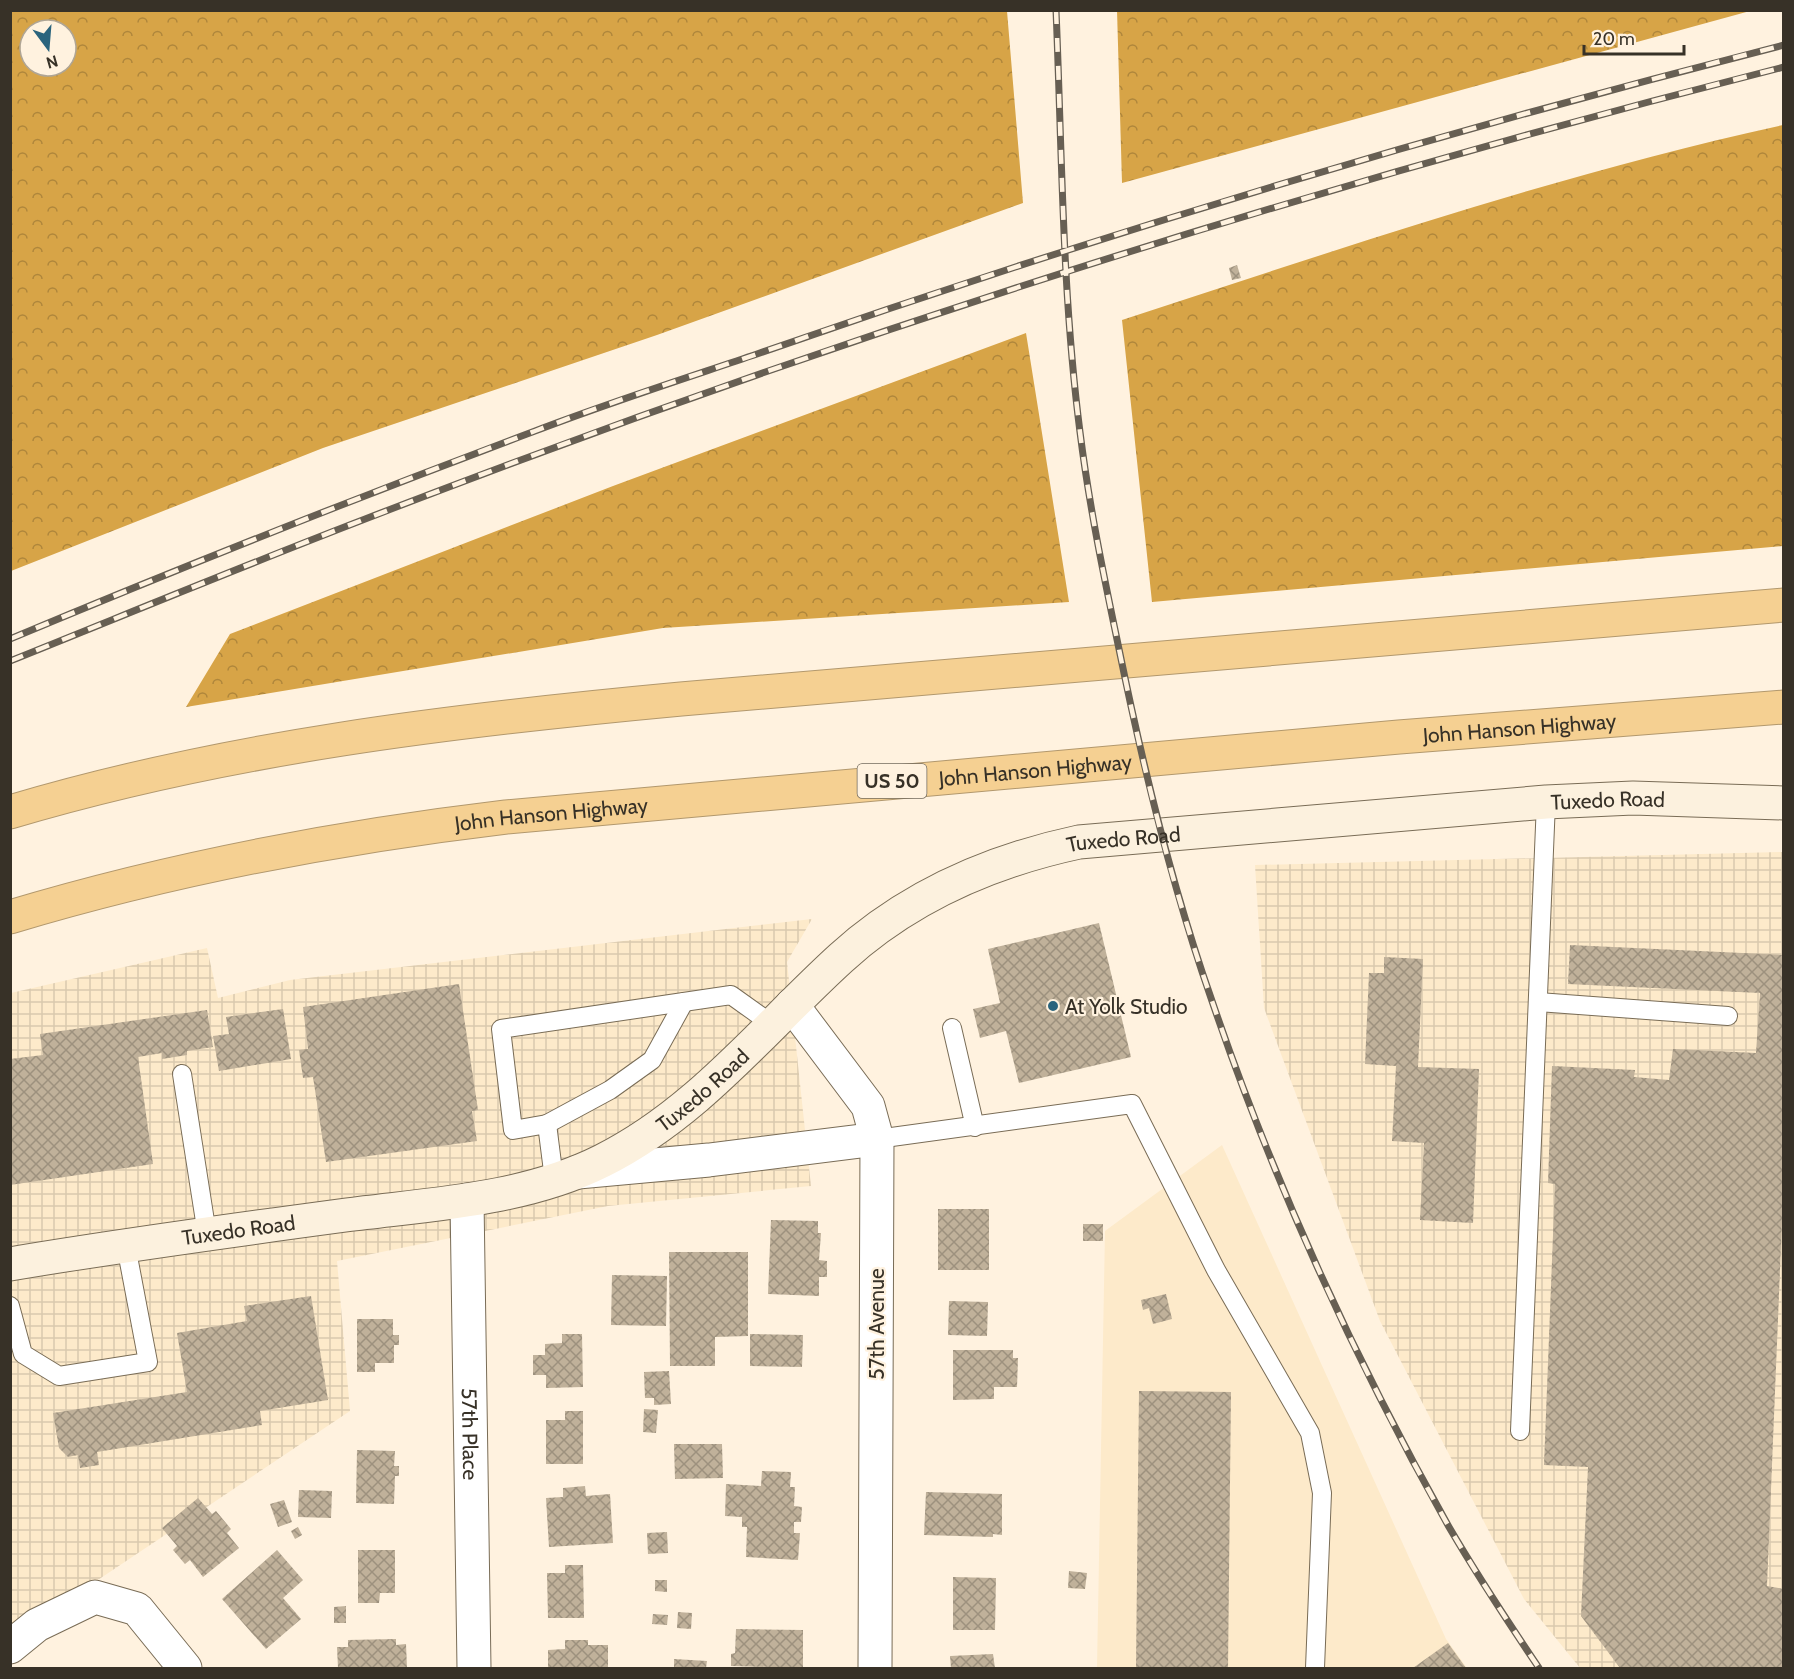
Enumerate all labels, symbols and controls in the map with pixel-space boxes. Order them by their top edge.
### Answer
north arrow [18,18,78,78]
scale bar [1584,18,1684,56]
text: 20 m [1593,28,1635,50]
text: N [44,51,60,73]
street label: John Hanson Highway [1421,708,1617,748]
street label: John Hanson Highway [937,748,1133,791]
road number: US 50 [858,764,926,798]
street label: Tuxedo Road [1550,785,1665,814]
street label: John Hanson Highway [452,792,649,836]
street label: Tuxedo Road [1064,821,1181,857]
place label: At Yolk Studio [1065,994,1188,1019]
marker: At Yolk Studio [1046,999,1060,1013]
street label: Tuxedo Road [651,1043,754,1137]
street label: Tuxedo Road [180,1209,297,1250]
street label: 57th Avenue [864,1268,889,1380]
street label: 57th Place [457,1388,484,1481]

